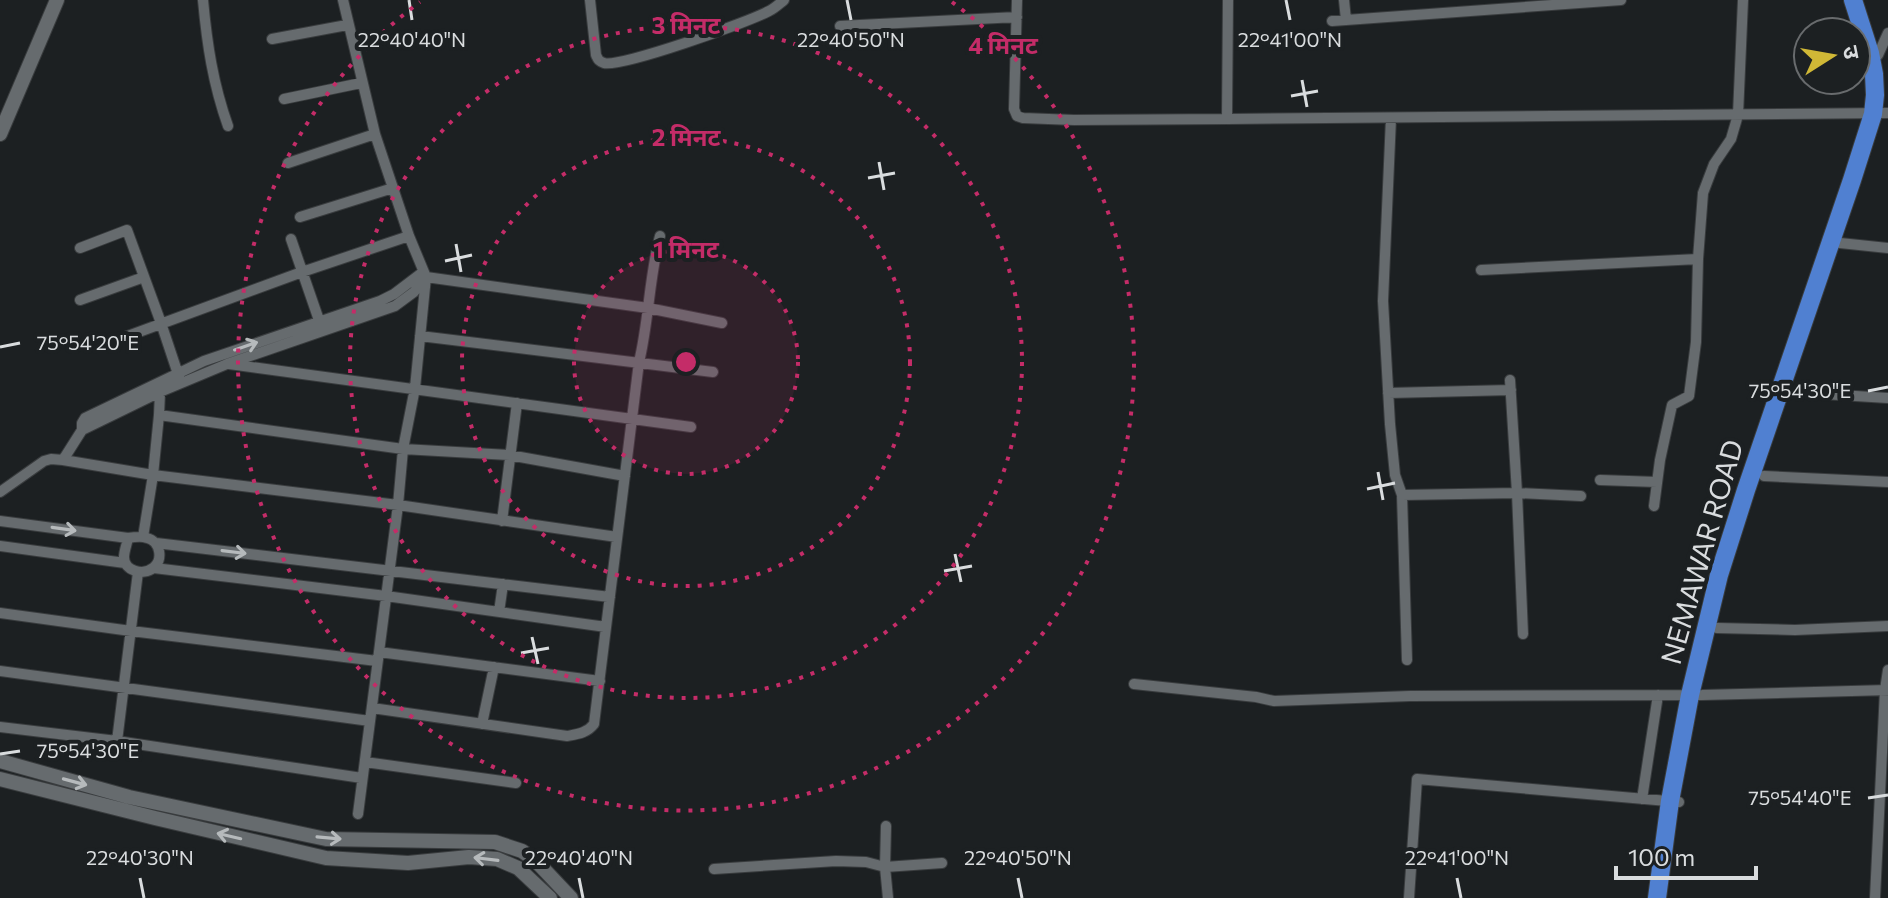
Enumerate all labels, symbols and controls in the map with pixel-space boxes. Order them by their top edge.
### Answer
text: 3 मिनट [652,10,722,39]
north arrow [1792,16,1872,96]
text: 22°40'40"N [358,27,466,51]
text: 22°40'50"N [797,27,905,51]
text: 22°41'00"N [1238,27,1342,51]
text: 4 मिनट [968,30,1039,59]
text: उ [1838,43,1867,62]
text: 2 मिनट [652,122,721,151]
text: 1 मिनट [653,234,720,263]
text: 75°54'20"E [37,330,139,354]
one-way arrow [233,337,258,352]
centre of rings [672,348,700,376]
text: 75°54'30"E [1749,378,1851,402]
street label: NEMAWAR ROAD [1653,435,1749,668]
one-way arrow [50,522,77,537]
one-way arrow [220,544,247,559]
text: 75°54'30"E [37,738,139,762]
one-way arrow [62,775,88,790]
text: 75°54'40"E [1748,785,1852,809]
one-way arrow [216,827,242,842]
one-way arrow [315,830,342,845]
scale bar [1616,830,1756,880]
text: 100 m [1628,842,1695,871]
text: 22°40'30"N [86,845,194,869]
text: 22°40'40"N [525,845,633,869]
text: 22°40'50"N [964,845,1072,869]
text: 22°41'00"N [1405,845,1509,869]
one-way arrow [473,851,500,866]

